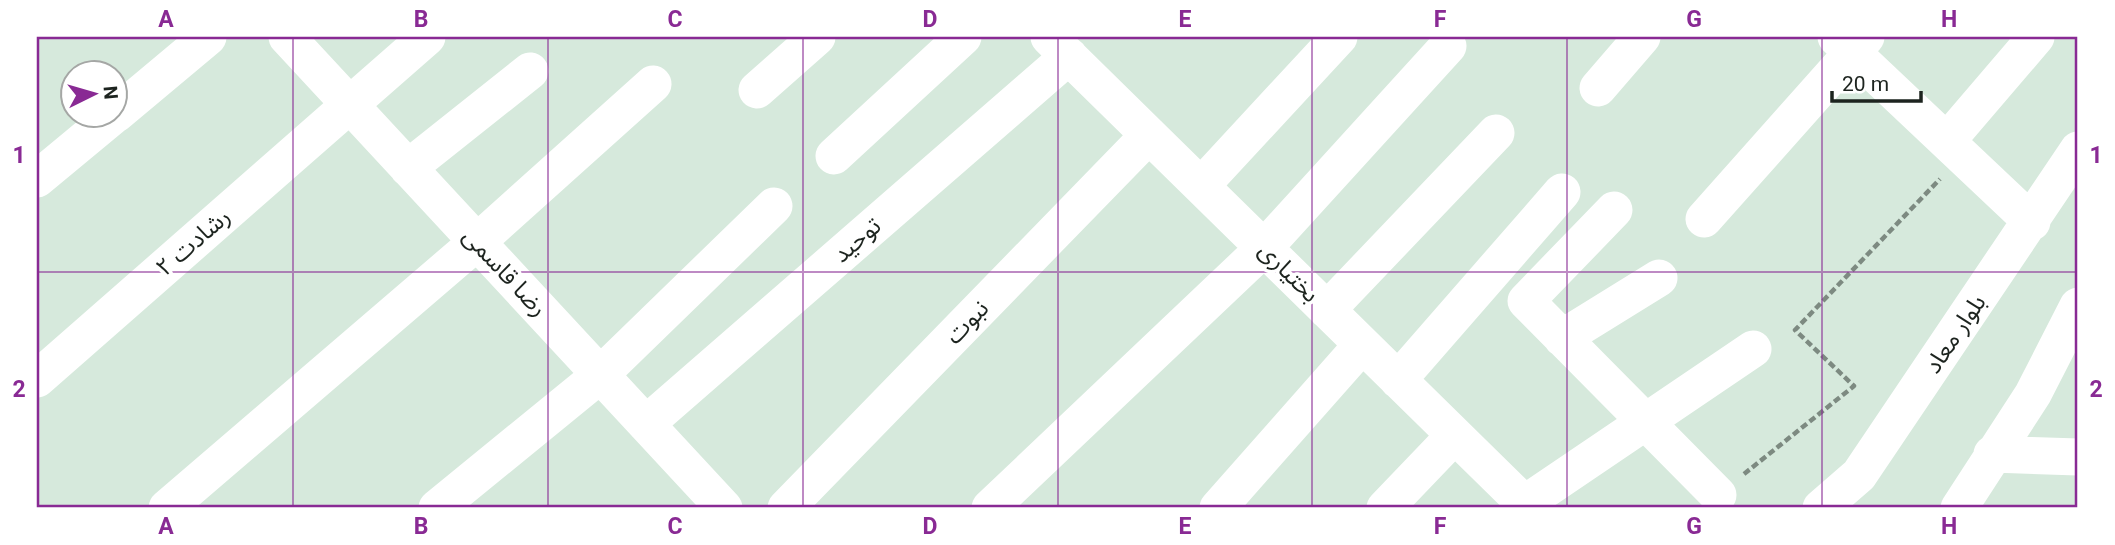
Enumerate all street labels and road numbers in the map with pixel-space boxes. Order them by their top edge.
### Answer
street label: رشادت ۲ [150,202,236,282]
street label: توحید [827,212,887,268]
street label: رضا قاسمی [457,222,553,322]
street label: بختیاری [1253,236,1325,308]
street label: بلوار معاد [1919,289,1991,379]
street label: نبوت [940,294,994,350]

